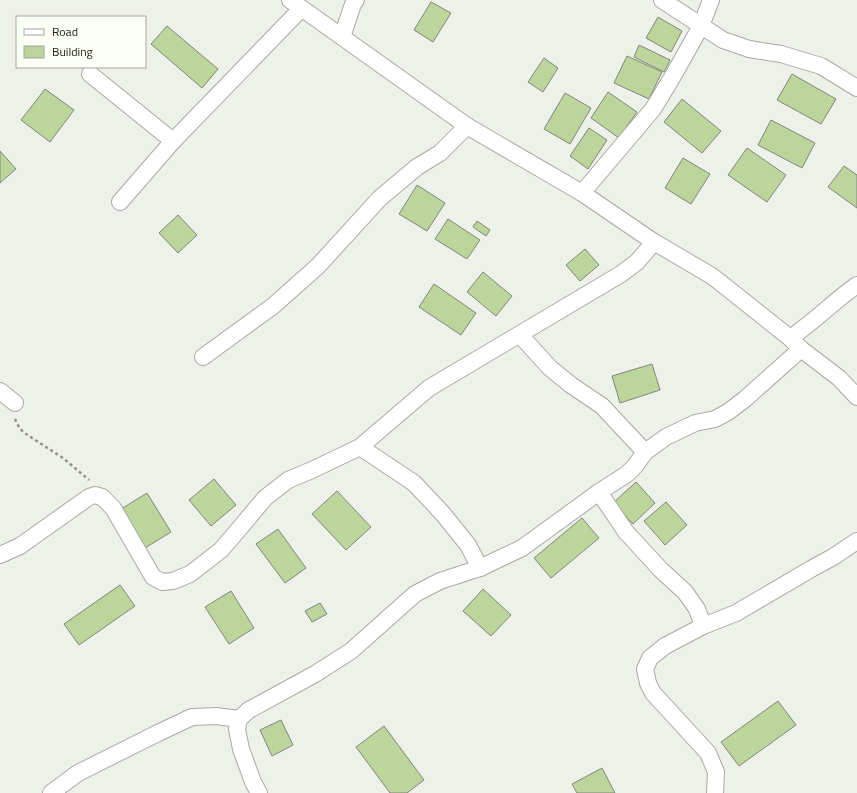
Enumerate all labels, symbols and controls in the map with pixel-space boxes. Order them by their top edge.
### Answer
legend [16,16,146,68]
text: Road [52,22,78,41]
text: Building [52,42,93,61]

